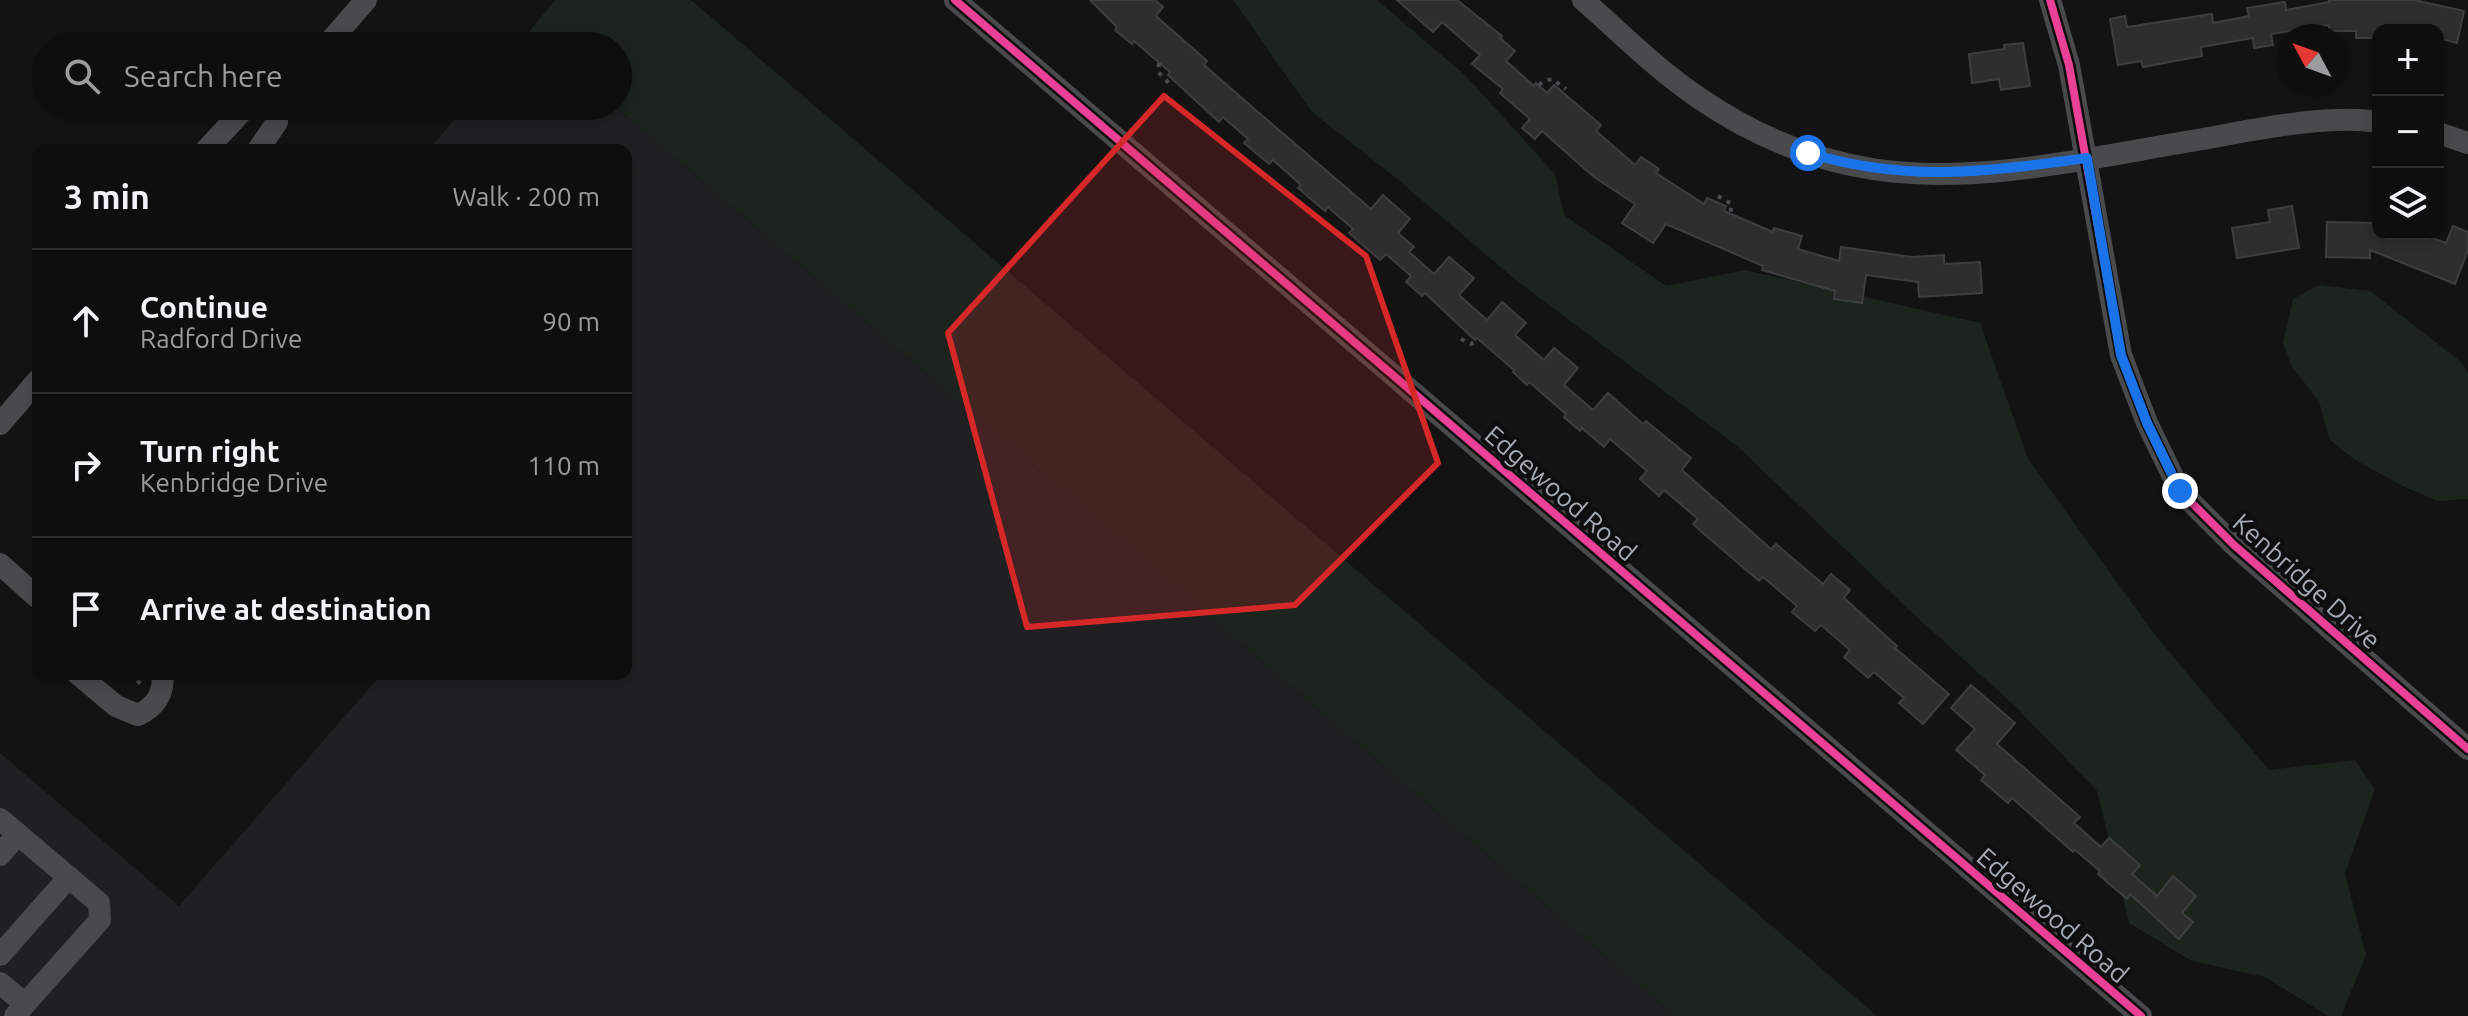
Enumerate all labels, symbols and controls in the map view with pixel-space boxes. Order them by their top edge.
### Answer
north arrow [2276,24,2348,96]
map controls [2372,24,2444,240]
button: + [2372,24,2444,96]
search box [32,32,632,120]
icon: search [60,54,104,98]
text: Search here [124,59,283,93]
button: − [2372,96,2444,168]
route start [1790,135,1826,171]
button: layers [2372,168,2444,240]
text: 3 min [64,177,150,215]
text: Walk · 200 m [452,182,600,211]
text: Continue [140,290,268,324]
icon: ahead [64,299,108,343]
text: 90 m [542,307,600,336]
text: Radford Drive [140,324,302,353]
street label: Edgewood Road [1480,420,1642,566]
text: Turn right [140,434,280,468]
icon: right [64,443,108,487]
text: 110 m [528,451,600,480]
text: Kenbridge Drive [140,468,328,497]
route end [2162,473,2198,509]
street label: Kenbridge Drive [2227,507,2387,655]
icon: arrive [64,587,108,631]
text: Arrive at destination [140,592,432,626]
street label: Edgewood Road [1972,842,2134,988]

